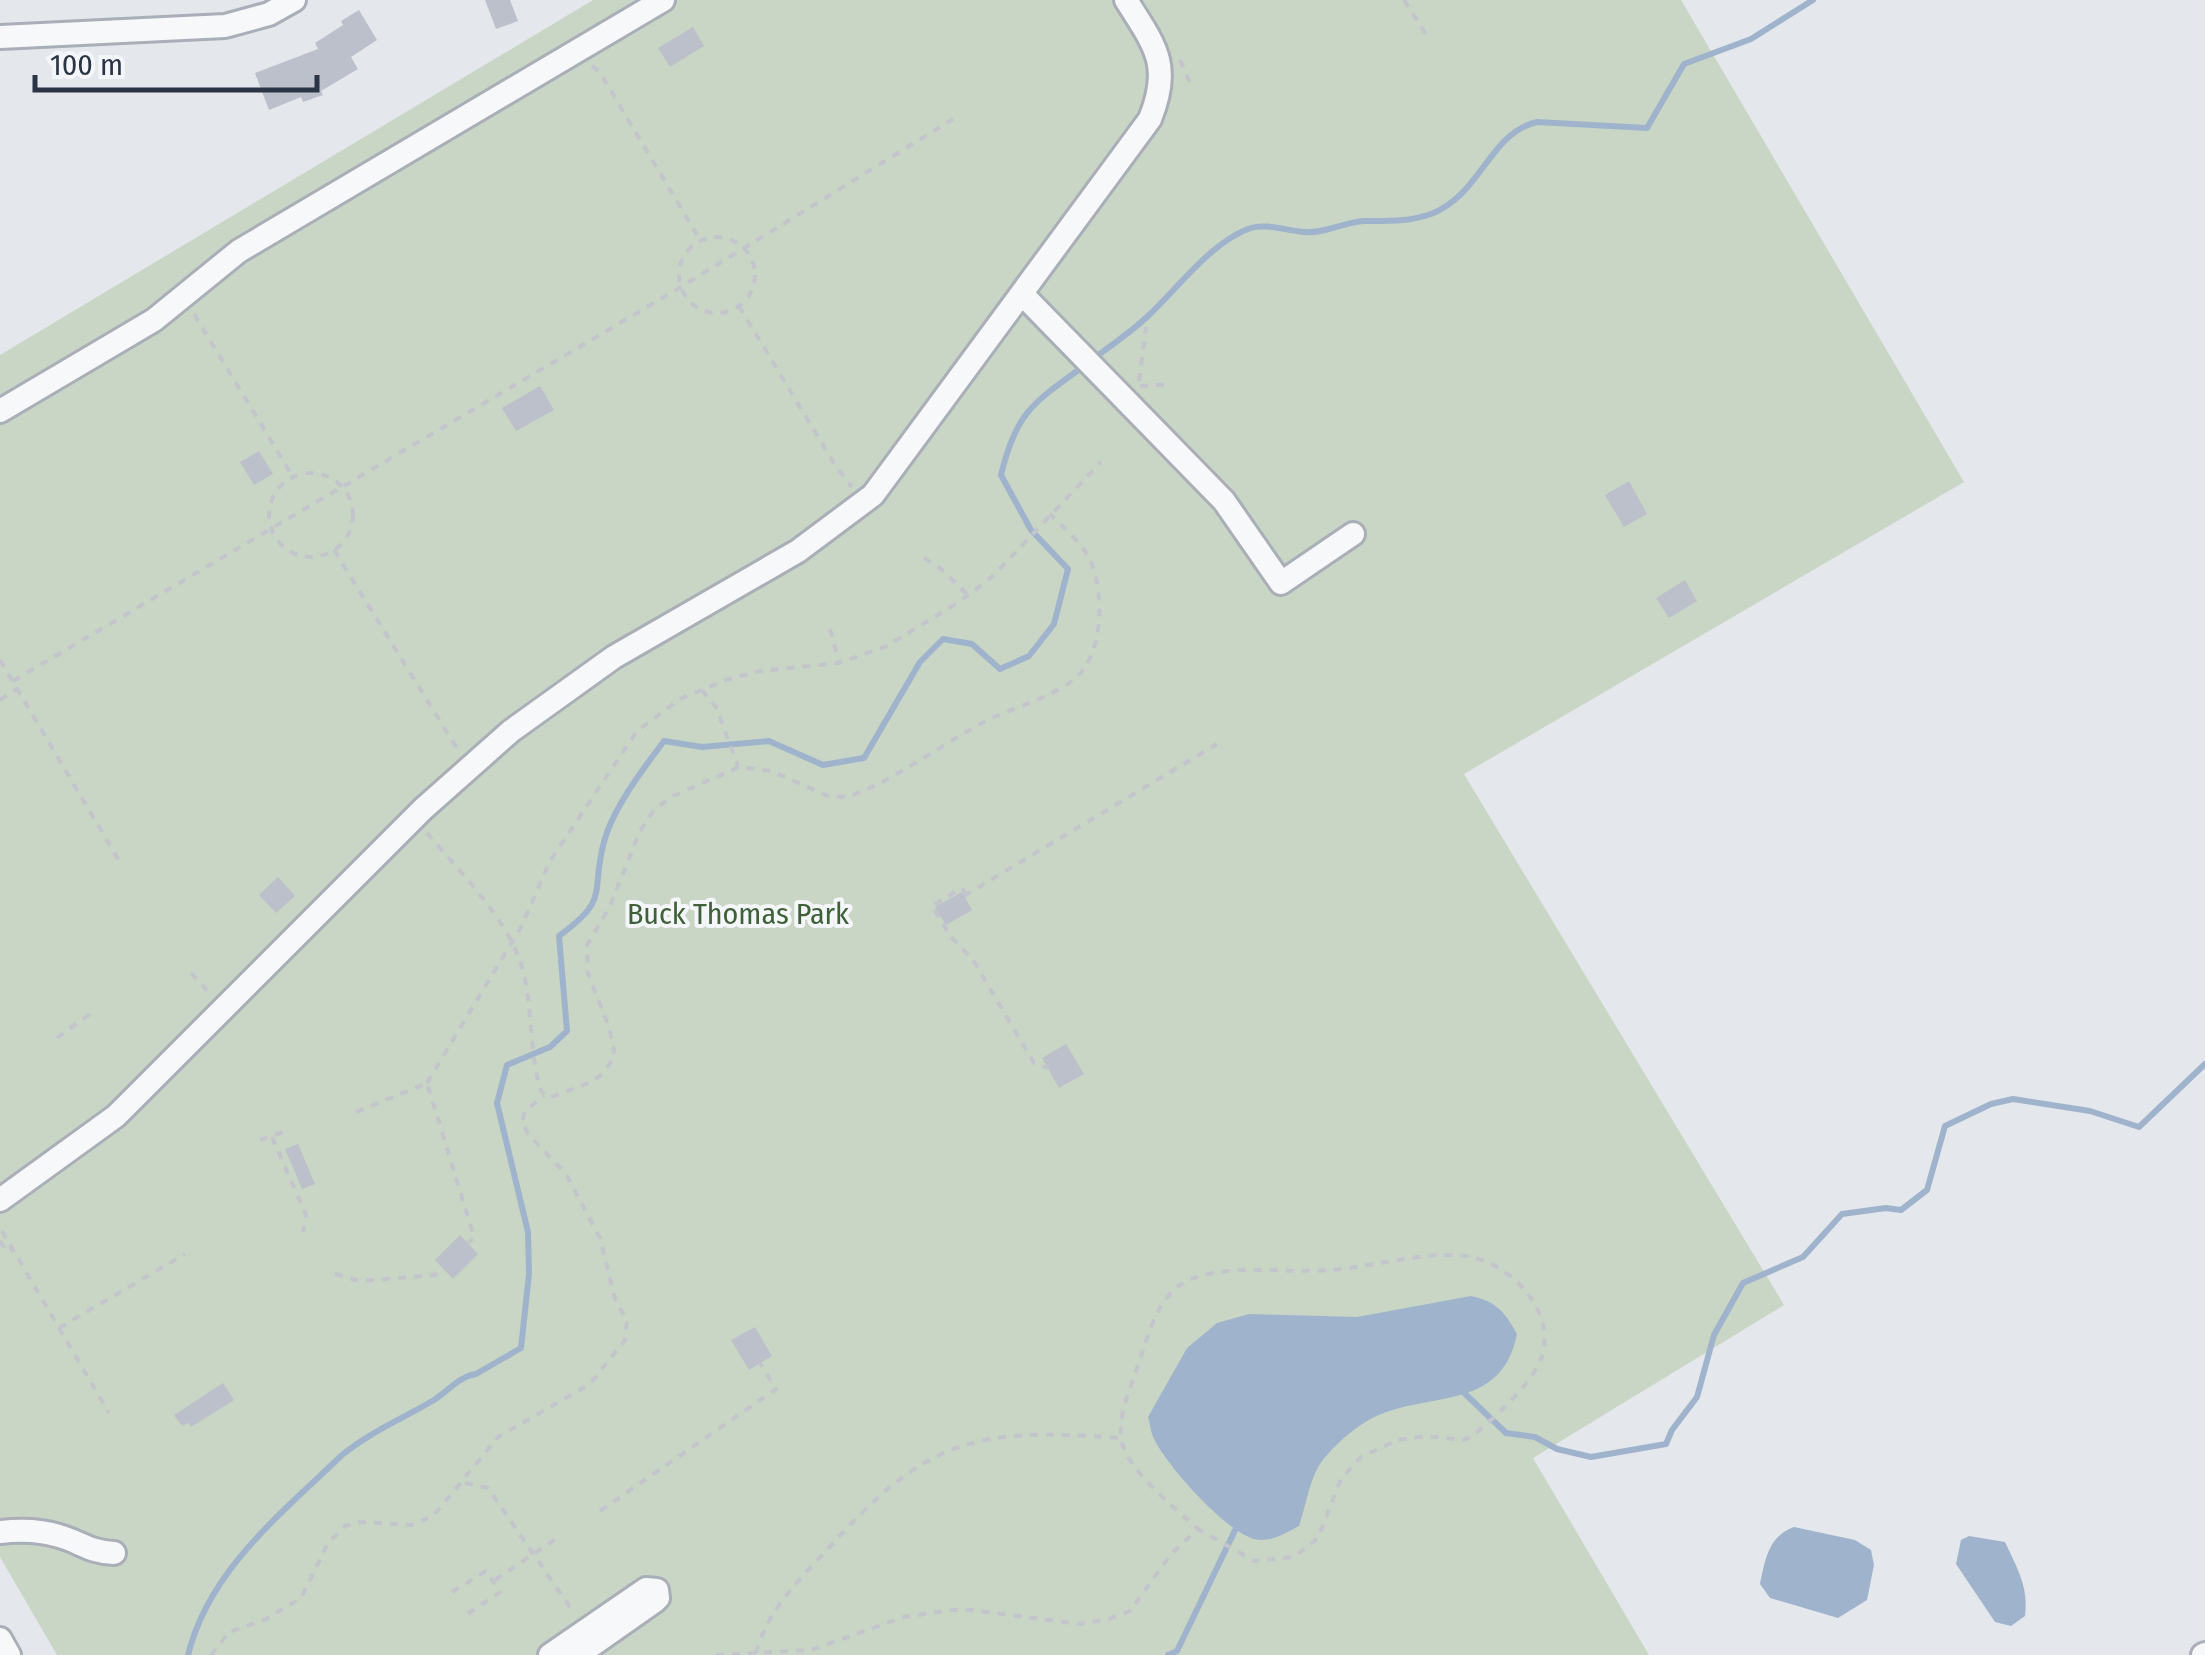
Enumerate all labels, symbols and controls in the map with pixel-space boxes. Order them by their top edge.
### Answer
scale bar [35,30,318,92]
text: 100 m [50,47,123,83]
park label: Buck Thomas Park [627,896,849,932]

